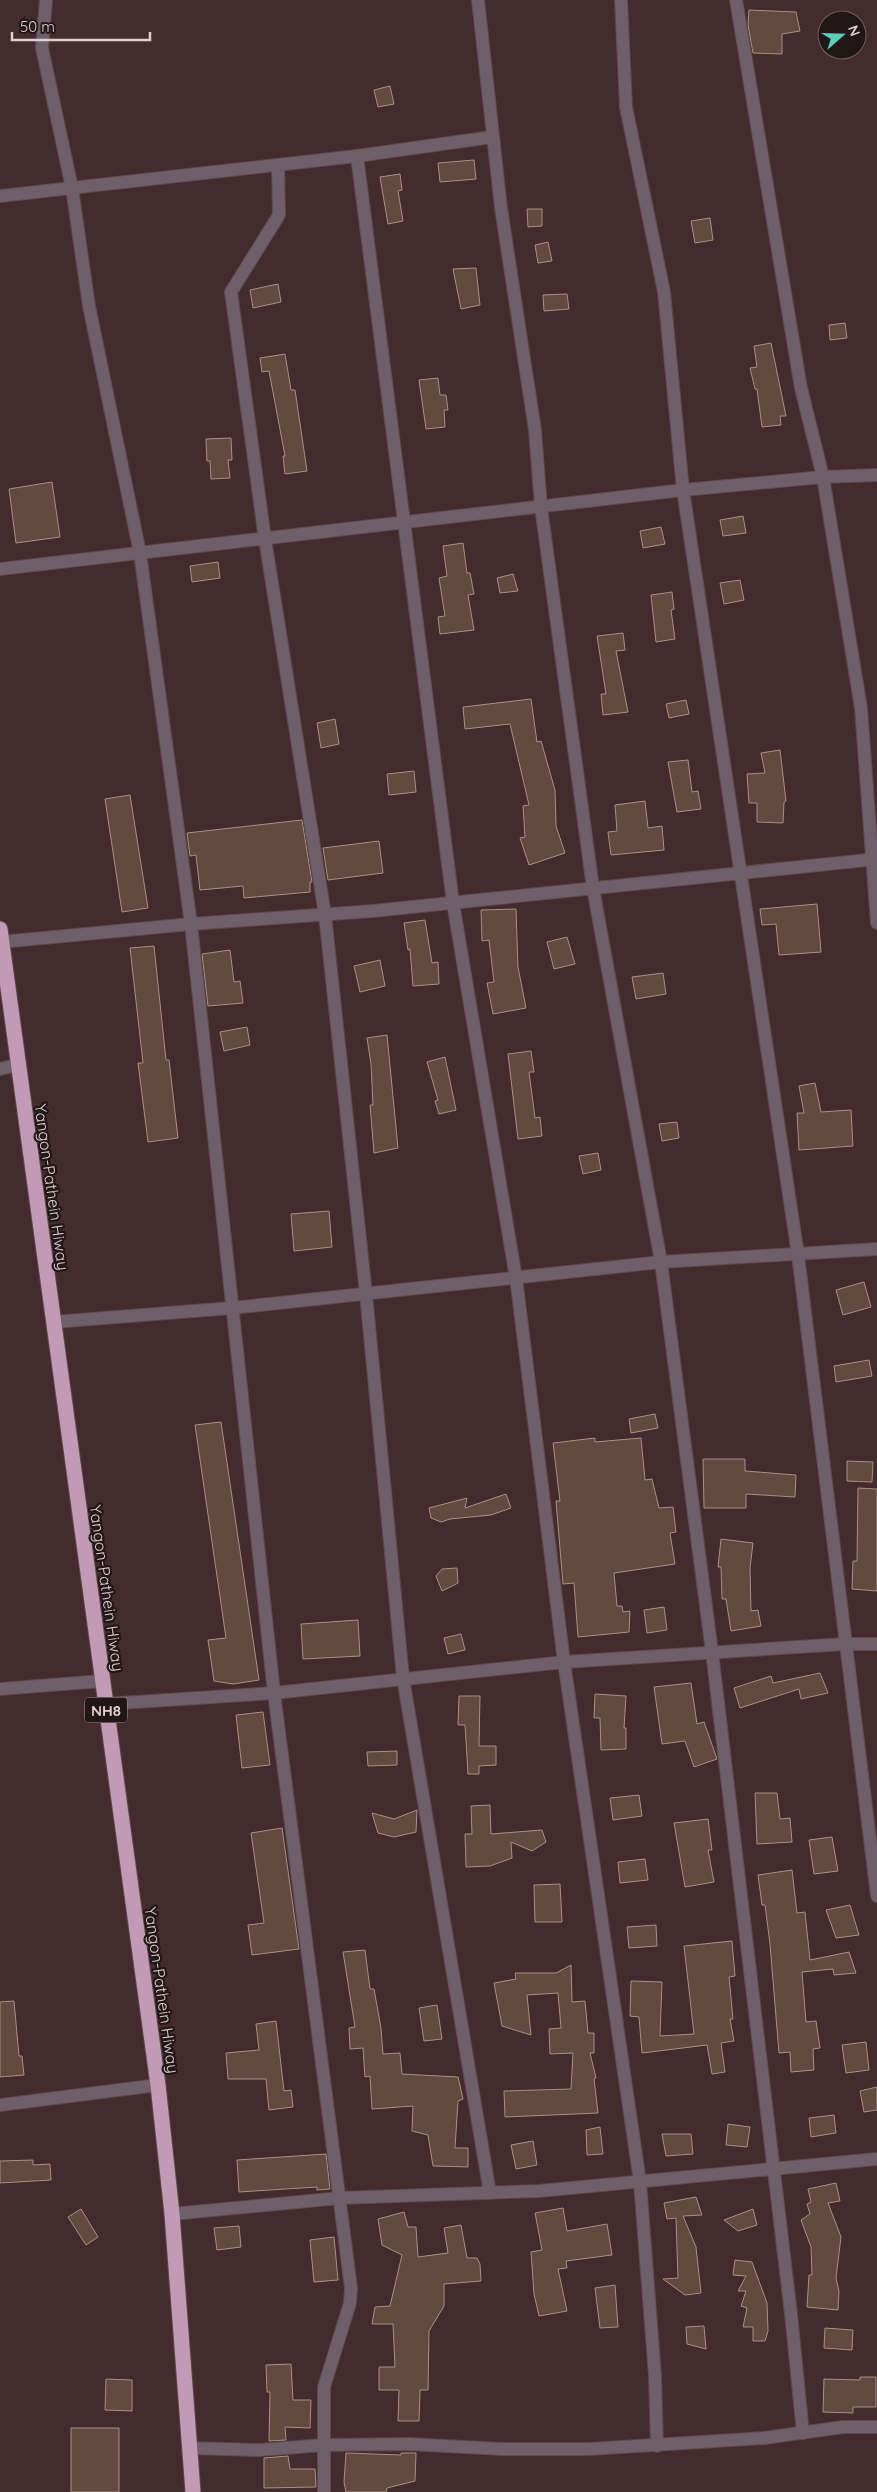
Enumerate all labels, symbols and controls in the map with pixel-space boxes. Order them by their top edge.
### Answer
scale bar [12,10,150,42]
north arrow [817,10,867,60]
text: 50 m [20,17,55,36]
text: N [844,23,864,38]
street label: Yangon-Pathein Hiway [30,1103,74,1271]
street label: Yangon-Pathein Hiway [85,1504,129,1672]
road number: NH8 [85,1698,127,1722]
street label: Yangon-Pathein Hiway [140,1906,184,2074]

